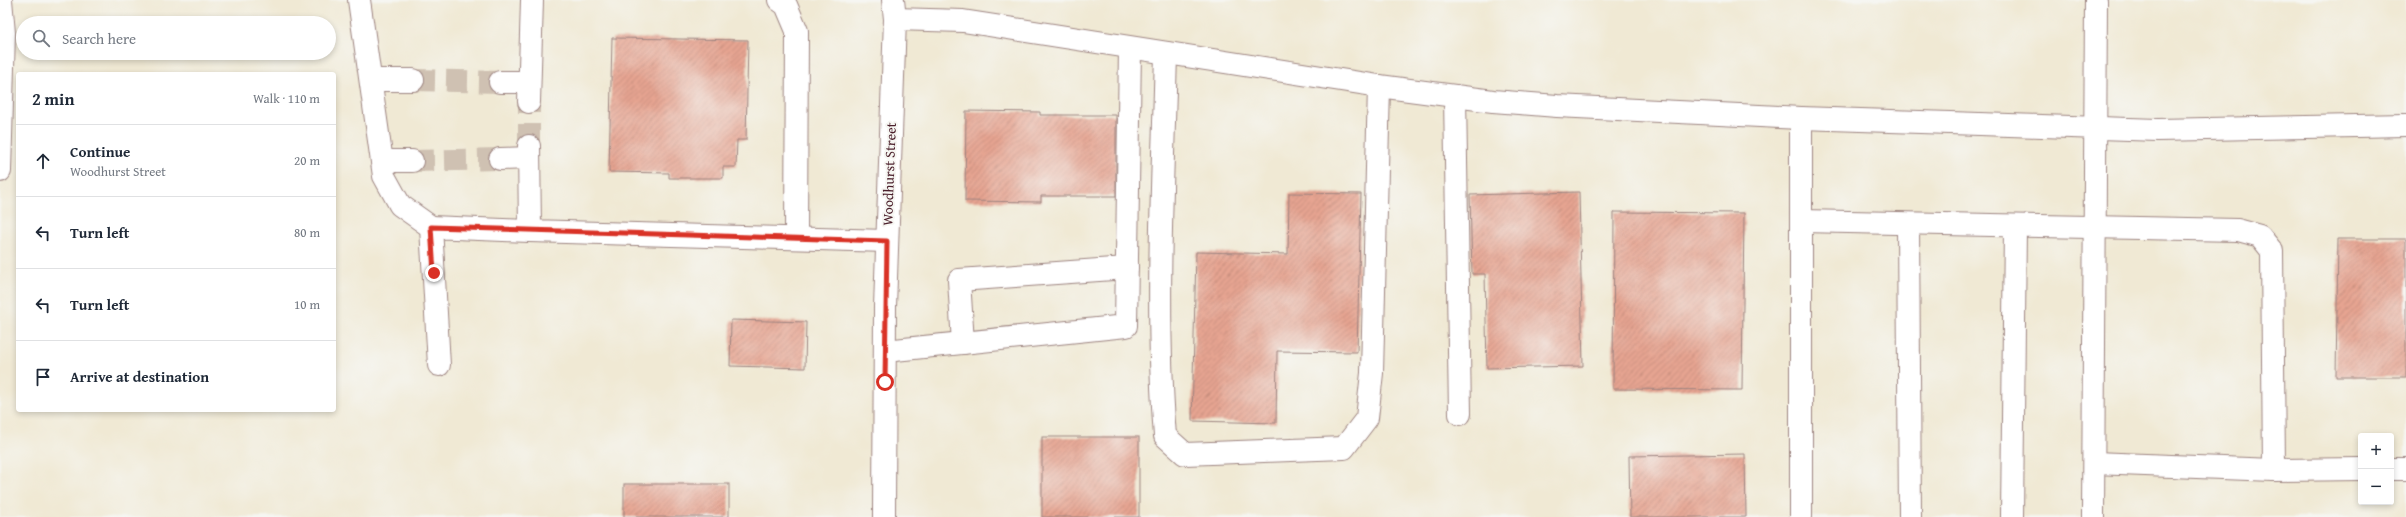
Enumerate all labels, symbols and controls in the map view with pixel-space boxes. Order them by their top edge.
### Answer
search box [16,16,336,60]
icon: search [30,27,52,49]
text: Search here [62,28,136,49]
text: 2 min [32,86,74,111]
text: Walk · 110 m [253,89,320,108]
street label: Woodhurst Street [877,122,901,226]
text: Continue [70,141,131,162]
icon: ahead [32,150,54,172]
text: 20 m [294,151,320,170]
text: Woodhurst Street [70,162,166,181]
icon: left [32,222,54,244]
text: Turn left [70,222,129,243]
text: 80 m [294,223,320,242]
route end [425,264,443,282]
icon: left [32,294,54,316]
text: Turn left [70,294,129,315]
text: 10 m [294,295,320,314]
icon: arrive [32,366,54,388]
text: Arrive at destination [70,366,209,387]
route start [876,373,894,391]
map controls [2358,433,2394,505]
button: + [2358,433,2394,469]
button: − [2358,469,2394,505]

